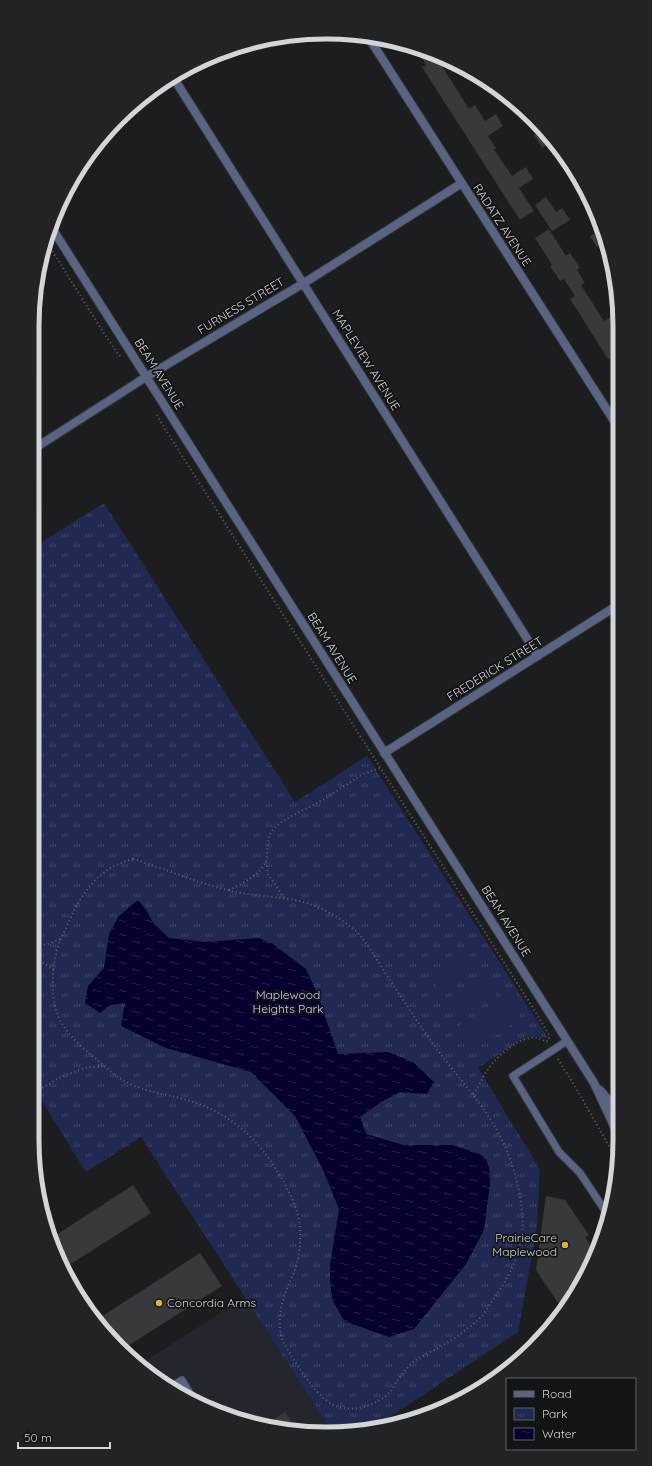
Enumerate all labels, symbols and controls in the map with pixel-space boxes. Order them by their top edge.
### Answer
street label: RADATZ AVENUE [470,181,535,269]
street label: FURNESS STREET [195,274,287,337]
street label: MAPLEVIEW AVENUE [329,306,404,413]
street label: BEAM AVENUE [132,335,187,412]
street label: BEAM AVENUE [305,609,360,686]
street label: FREDERICK STREET [444,633,545,704]
street label: BEAM AVENUE [479,882,534,959]
park label: Maplewood Heights Park [253,987,323,1016]
place label: PrairieCare Maplewood [492,1230,557,1259]
marker: PrairieCare Maplewood [560,1240,570,1250]
place label: Concordia Arms [167,1295,257,1310]
marker: Concordia Arms [154,1298,164,1308]
legend [506,1378,636,1450]
text: Road [542,1386,572,1401]
text: Park [542,1406,567,1421]
scale bar [18,1424,110,1450]
text: Water [542,1426,577,1441]
text: 50 m [24,1430,52,1445]

